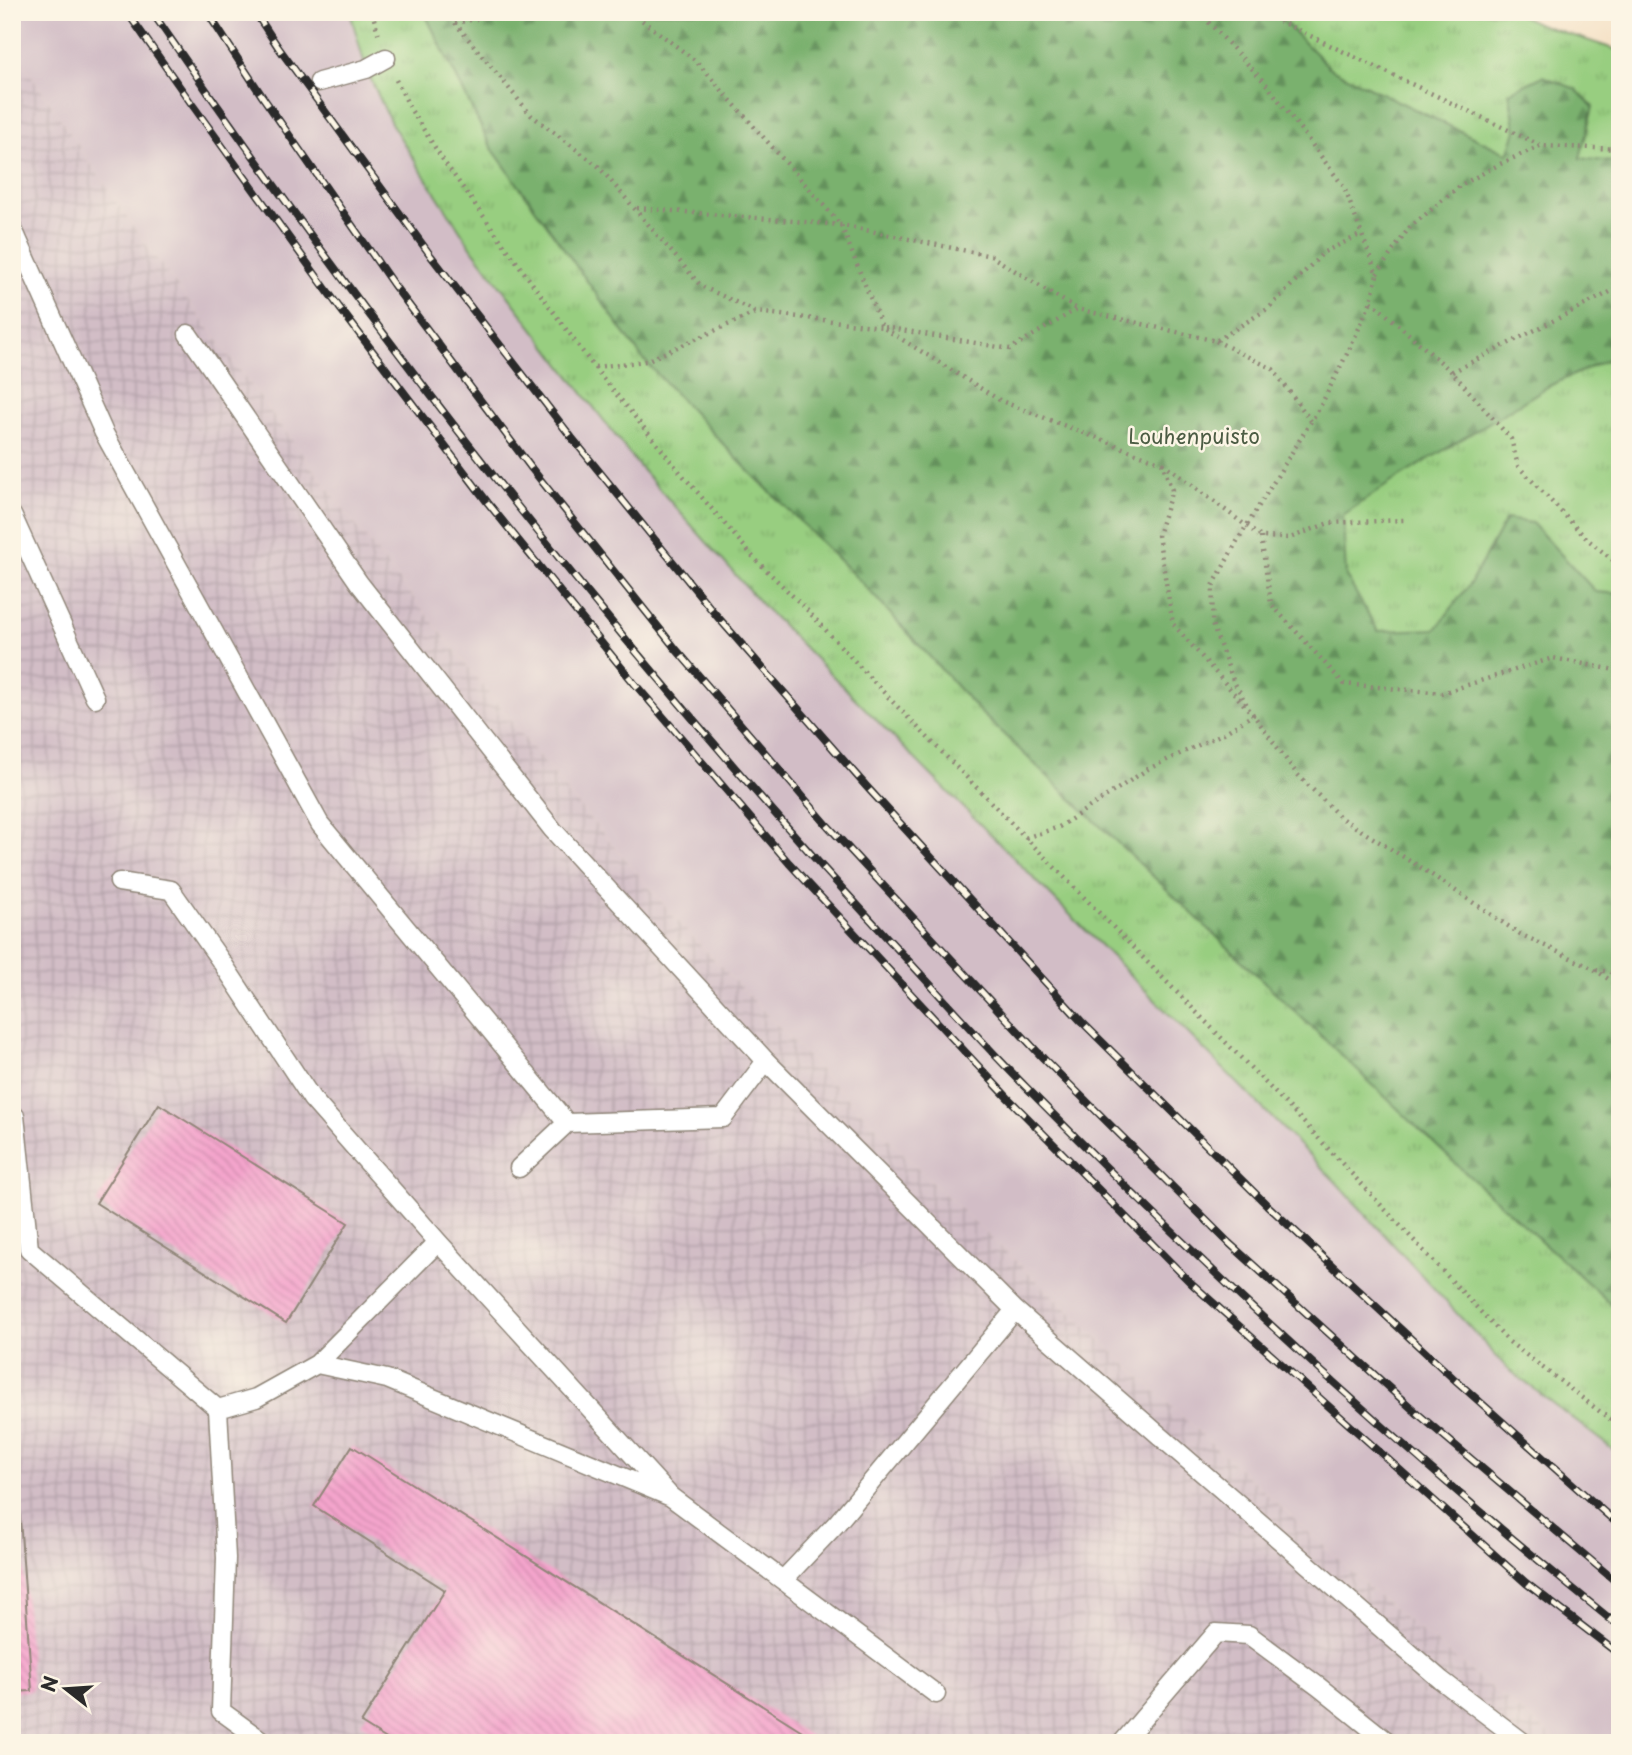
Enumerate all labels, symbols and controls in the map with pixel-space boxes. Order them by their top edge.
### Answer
park label: Louhenpuisto [1128,419,1260,451]
north arrow [32,1654,102,1724]
text: N [33,1672,64,1695]

